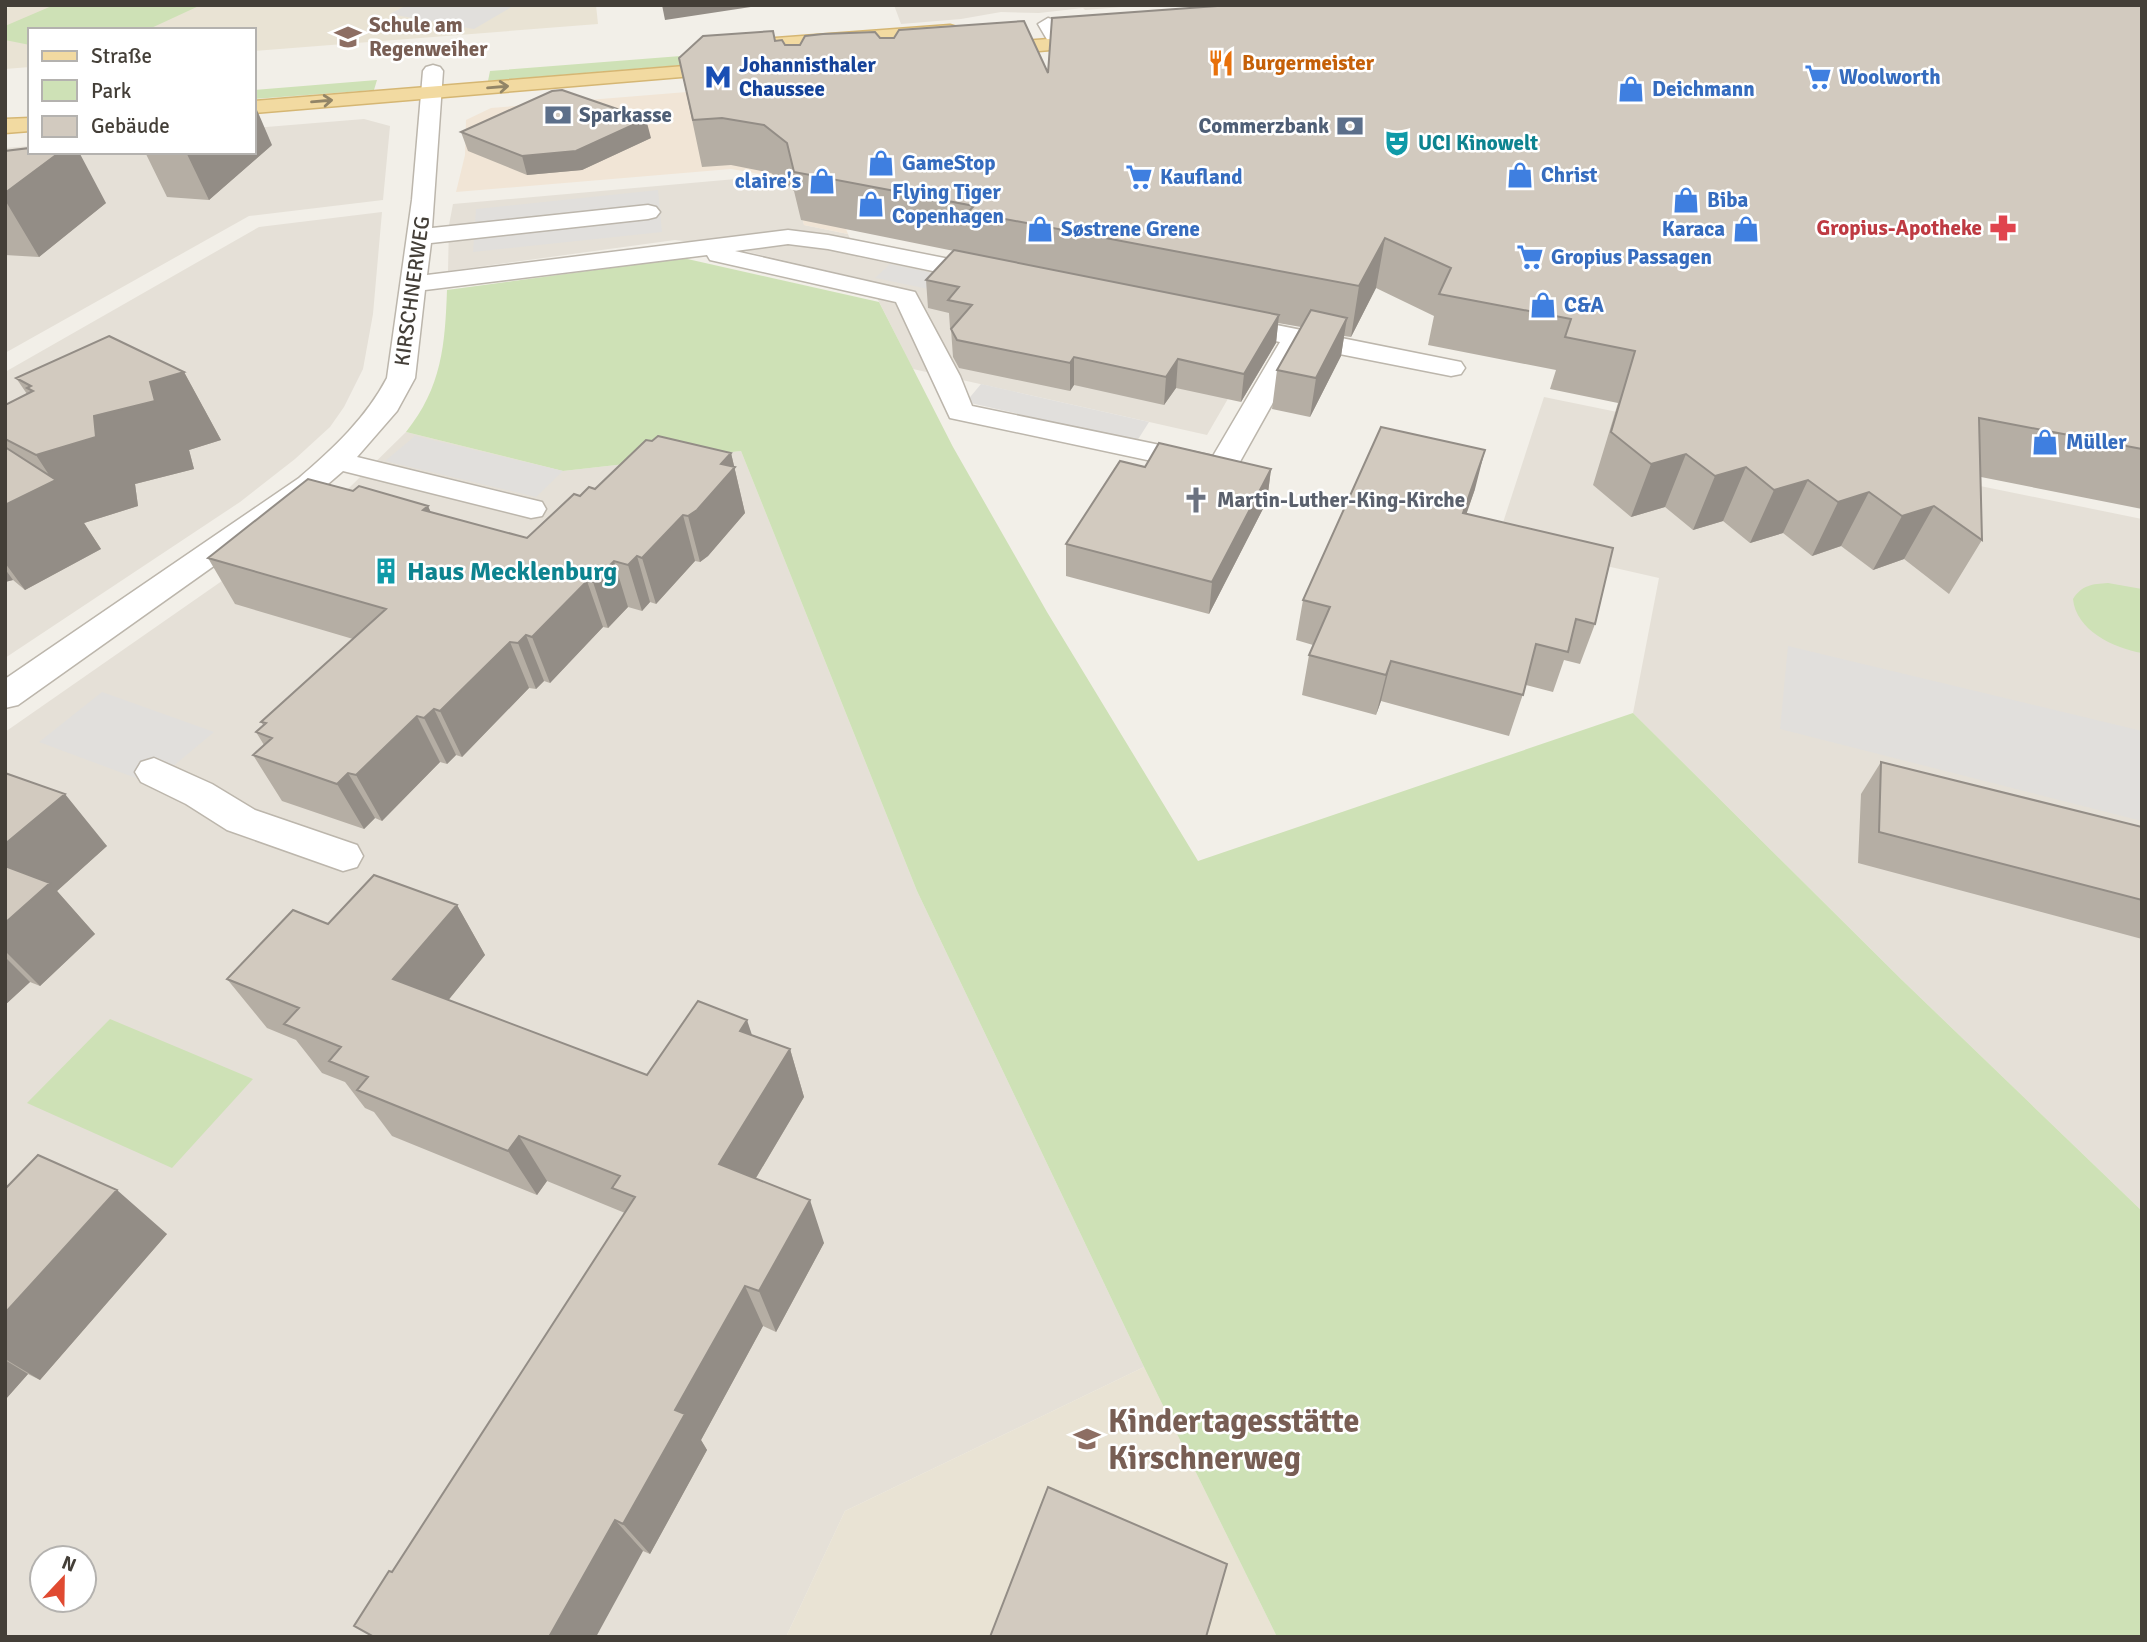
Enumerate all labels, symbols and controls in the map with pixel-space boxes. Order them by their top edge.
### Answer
place label: Schule am Regenweiher [369,12,488,62]
school or university icon: Schule am Regenweiher [333,22,363,52]
legend [28,28,256,154]
text: Straße [91,43,152,69]
restaurant icon: Burgermeister [1206,48,1236,78]
place label: Burgermeister [1242,50,1375,76]
place label: Johannisthaler Chaussee [739,52,876,102]
metro station icon: Johannisthaler Chaussee [703,62,733,92]
supermarket icon: Woolworth [1803,62,1833,92]
place label: Woolworth [1839,64,1941,90]
shop icon: Deichmann [1616,74,1646,104]
place label: Deichmann [1652,76,1755,102]
text: Park [91,78,132,104]
one-way arrow [487,80,509,93]
one-way arrow [310,95,333,108]
bank icon: Sparkasse [543,100,573,130]
place label: Sparkasse [579,102,672,128]
bank icon: Commerzbank [1335,111,1365,141]
text: Gebäude [91,113,170,139]
place label: Commerzbank [1199,113,1329,139]
theatre icon: UCI Kinowelt [1382,128,1412,158]
place label: UCI Kinowelt [1418,130,1538,156]
shop icon: GameStop [866,148,896,178]
place label: GameStop [902,150,996,176]
shop icon: Christ [1505,160,1535,190]
supermarket icon: Kaufland [1124,162,1154,192]
place label: Christ [1541,162,1597,188]
place label: Kaufland [1160,164,1243,190]
shop icon: claire's [807,166,837,196]
place label: claire's [735,168,801,194]
place label: Flying Tiger Copenhagen [892,179,1004,229]
shop icon: Biba [1671,185,1701,215]
place label: Biba [1707,187,1748,213]
shop icon: Flying Tiger Copenhagen [856,189,886,219]
pharmacy icon: Gropius-Apotheke [1988,213,2018,243]
street label: KIRSCHNERWEG [389,214,435,368]
shop icon: Søstrene Grene [1025,214,1055,244]
shop icon: Karaca [1731,214,1761,244]
place label: Gropius-Apotheke [1817,215,1982,241]
place label: Søstrene Grene [1061,216,1200,242]
place label: Karaca [1662,216,1725,242]
supermarket icon: Gropius Passagen [1515,242,1545,272]
place label: Gropius Passagen [1551,244,1712,270]
shop icon: C&A [1528,290,1558,320]
place label: C&A [1564,292,1604,318]
shop icon: Müller [2030,427,2060,457]
place label: Müller [2066,429,2127,455]
church icon: Martin-Luther-King-Kirche [1181,485,1211,515]
place label: Martin-Luther-King-Kirche [1217,487,1465,513]
building icon: Haus Mecklenburg [371,556,401,586]
place label: Haus Mecklenburg [407,556,617,588]
place label: Kindertagesstätte Kirschnerweg [1108,1402,1359,1478]
school or university icon: Kindertagesstätte Kirschnerweg [1072,1424,1102,1454]
north arrow [28,1544,98,1614]
text: N [58,1551,80,1578]

